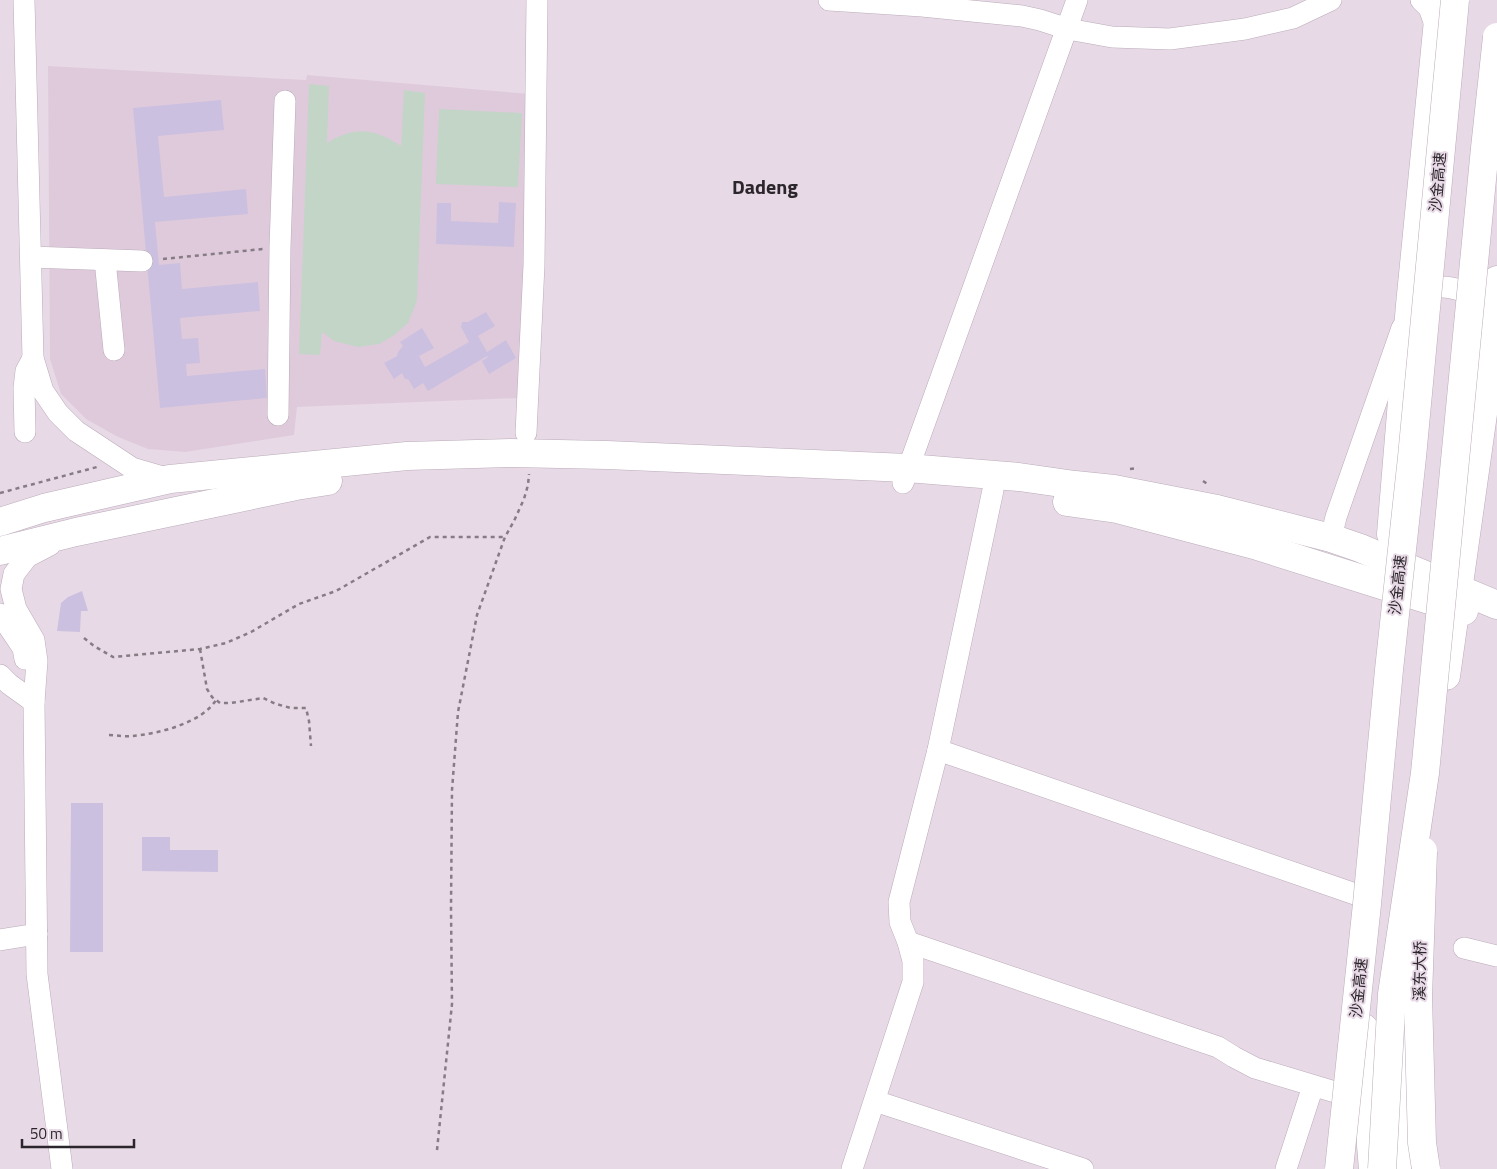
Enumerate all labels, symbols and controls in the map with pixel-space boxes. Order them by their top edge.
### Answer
street label: 沙金高速 [1423,151,1452,213]
district label: Dadeng [732,171,798,202]
street label: 沙金高速 [1383,554,1412,616]
street label: 溪东大桥 [1407,941,1432,1001]
street label: 沙金高速 [1344,957,1373,1019]
scale bar [22,1116,135,1148]
text: 50 m [30,1122,63,1145]

